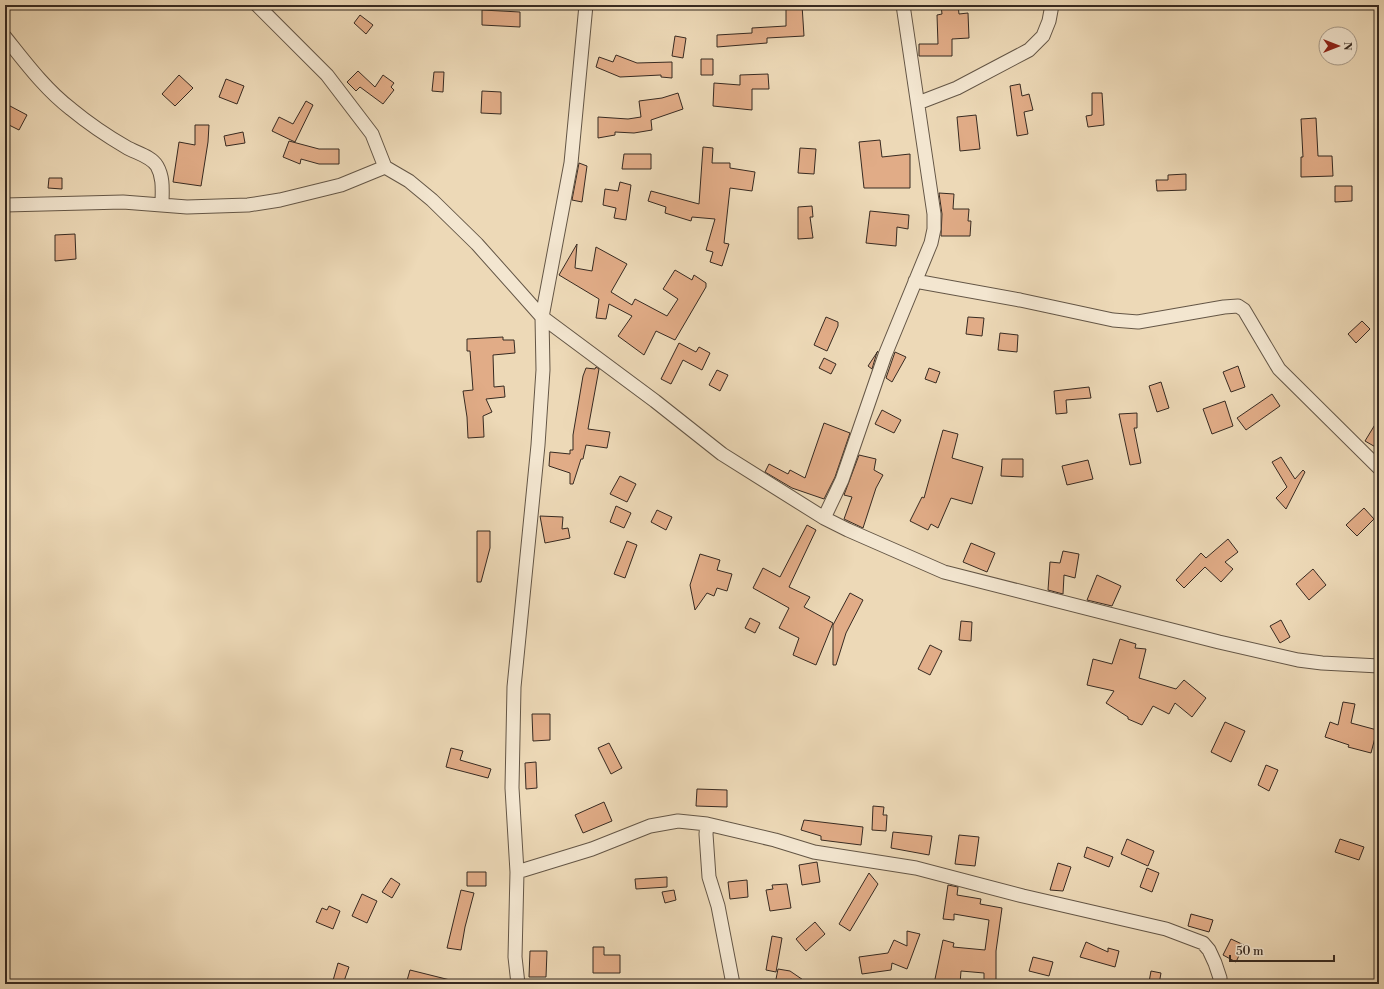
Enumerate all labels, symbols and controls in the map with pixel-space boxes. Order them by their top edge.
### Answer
north arrow [1318,26,1358,66]
text: N [1340,42,1354,51]
scale bar [1230,937,1334,963]
text: 50 m [1236,944,1264,959]

